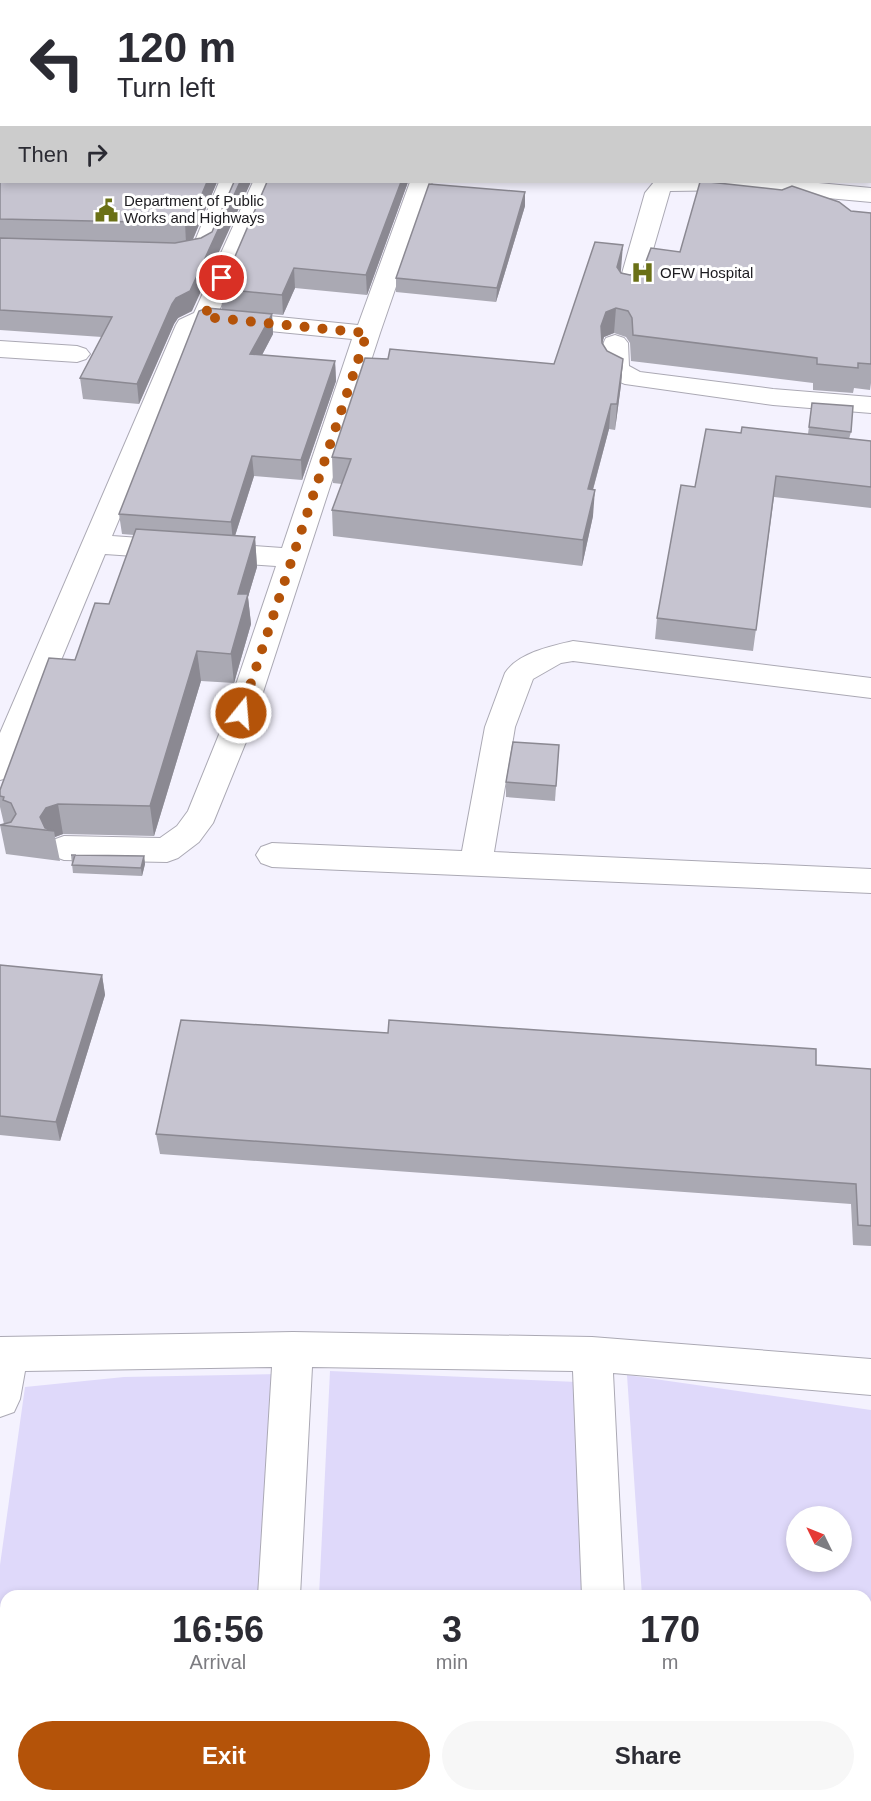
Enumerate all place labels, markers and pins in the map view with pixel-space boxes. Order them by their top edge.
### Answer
place label: Department of Public Works and Highways [124,192,265,226]
public building icon: Department of Public Works and Highways [93,197,119,223]
pin [196,252,247,303]
hospital icon: OFW Hospital [629,260,655,286]
place label: OFW Hospital [660,264,753,281]

